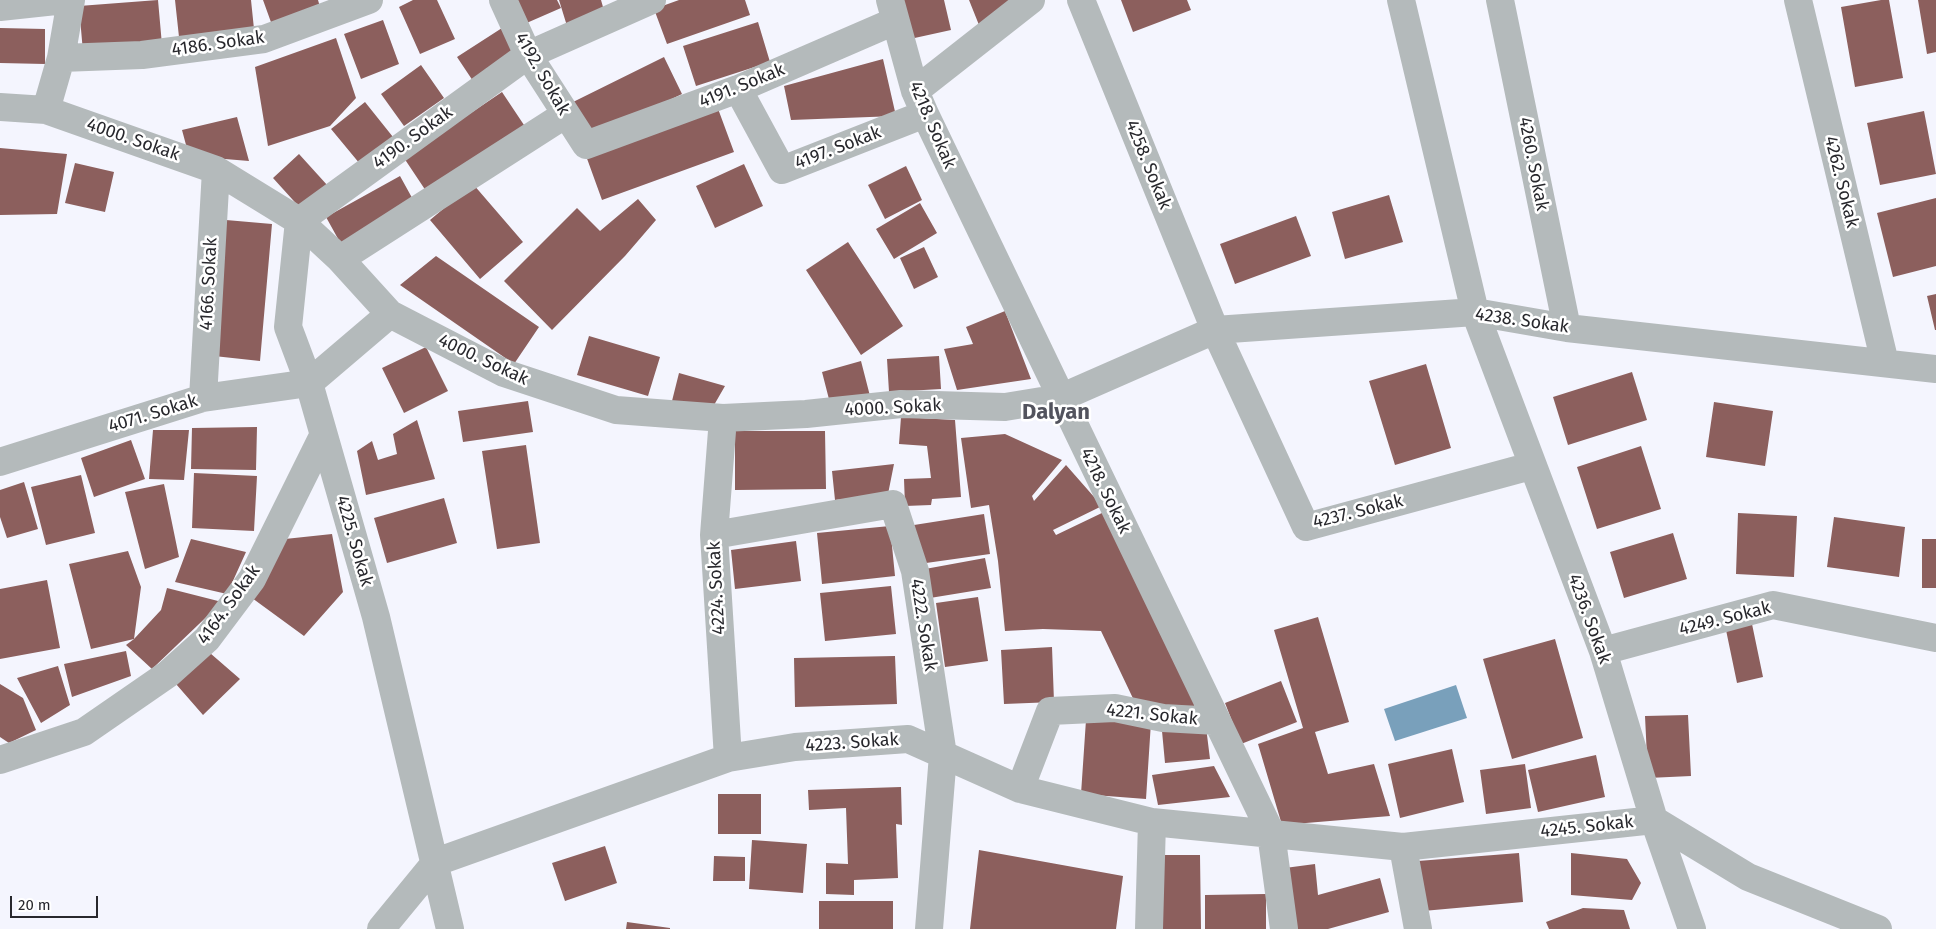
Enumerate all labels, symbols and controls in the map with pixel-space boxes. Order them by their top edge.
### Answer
street label: 4186. Sokak [170,27,266,61]
street label: 4192. Sokak [510,29,574,119]
street label: 4191. Sokak [696,59,788,113]
street label: 4218. Sokak [904,78,960,172]
street label: 4190. Sokak [369,102,457,174]
street label: 4000. Sokak [84,114,182,166]
street label: 4260. Sokak [1513,115,1553,213]
street label: 4258. Sokak [1120,117,1176,213]
street label: 4197. Sokak [792,122,884,174]
street label: 4262. Sokak [1819,134,1863,230]
street label: 4166. Sokak [196,237,222,331]
street label: 4238. Sokak [1474,304,1570,338]
street label: 4000. Sokak [434,330,532,390]
street label: 4071. Sokak [106,390,200,438]
street label: 4000. Sokak [844,395,942,421]
district label: Dalyan [1022,400,1090,426]
street label: 4218. Sokak [1075,445,1135,537]
street label: 4237. Sokak [1311,490,1405,534]
street label: 4225. Sokak [331,493,377,589]
street label: 4224. Sokak [704,541,730,635]
street label: 4164. Sokak [193,561,265,649]
street label: 4236. Sokak [1563,571,1615,667]
street label: 4222. Sokak [905,577,941,673]
street label: 4249. Sokak [1677,597,1773,641]
street label: 4221. Sokak [1105,699,1199,731]
street label: 4223. Sokak [805,729,899,757]
street label: 4245. Sokak [1539,811,1635,843]
scale bar [12,886,100,918]
text: 20 m [18,896,51,914]

